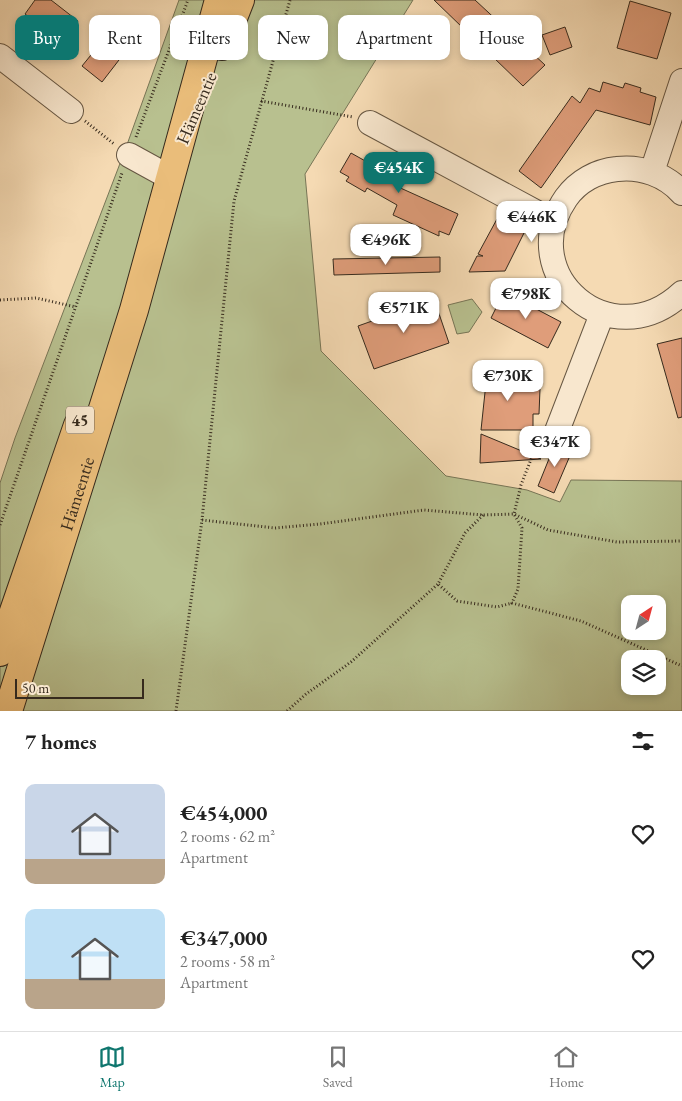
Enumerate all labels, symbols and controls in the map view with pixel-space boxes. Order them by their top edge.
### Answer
chip: Buy [15,15,79,60]
chip: Rent [89,15,160,60]
chip: Filters [170,15,248,60]
chip: New [258,15,328,60]
chip: Apartment [338,15,450,60]
chip: House [460,15,542,60]
street label: Hämeentie [171,68,221,148]
pin: €454K [364,152,434,194]
text: €454K [374,157,424,178]
pin: €446K [497,200,567,243]
text: €446K [507,206,557,227]
pin: €496K [351,224,421,266]
text: €496K [361,229,411,250]
pin: €798K [491,278,561,320]
text: €798K [501,283,551,304]
pin: €571K [369,292,439,334]
text: €571K [379,297,429,318]
pin: €730K [473,360,543,402]
text: €730K [483,365,533,386]
road number: 45 [66,406,94,434]
pin: €347K [520,426,590,468]
text: €347K [530,431,580,452]
street label: Hämeentie [54,454,99,533]
north arrow [621,595,666,640]
map controls [621,595,666,695]
button: layers [621,650,666,695]
scale bar [15,676,144,699]
text: 50 m [22,679,49,697]
icon: filters [629,727,657,755]
text: 7 homes [25,728,97,755]
text: €454,000 [180,799,267,826]
icon: home [65,804,125,864]
icon: heart [629,820,657,848]
text: 2 rooms · 62 m² [180,826,275,847]
text: Apartment [180,847,248,868]
text: €347,000 [180,924,267,951]
icon: home [65,929,125,989]
icon: heart [629,945,657,973]
text: 2 rooms · 58 m² [180,951,275,972]
text: Apartment [180,972,248,993]
tab: Map [98,1043,126,1091]
tab: Saved [323,1043,353,1091]
tab: Home [549,1043,584,1091]

